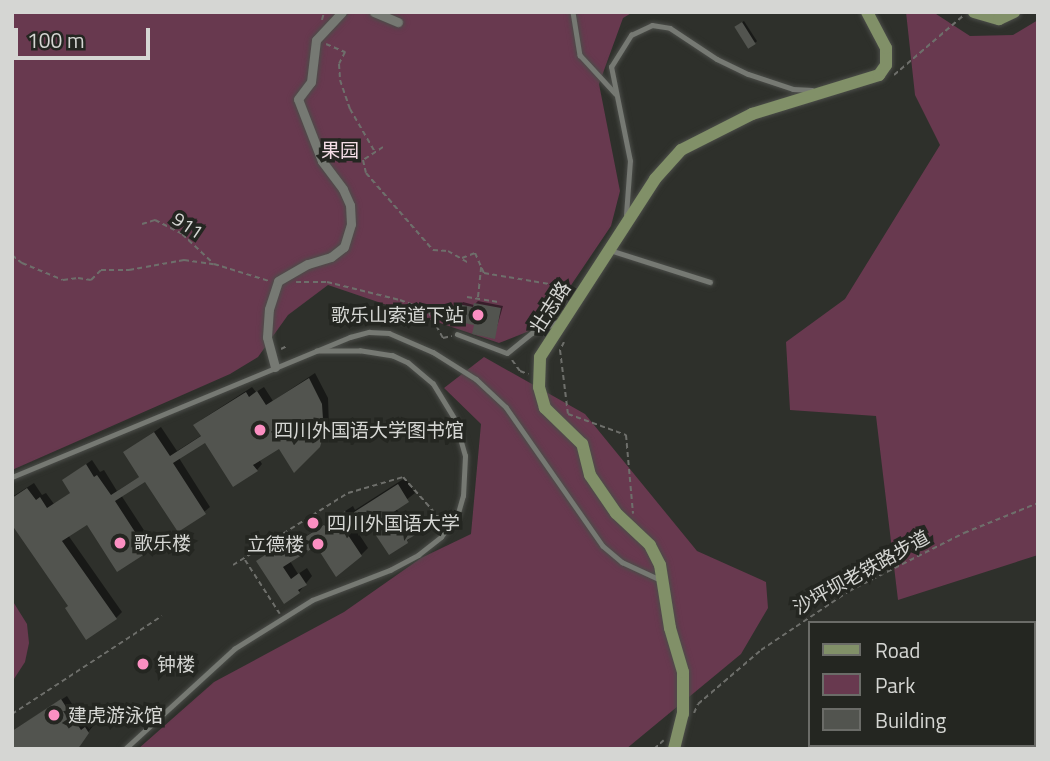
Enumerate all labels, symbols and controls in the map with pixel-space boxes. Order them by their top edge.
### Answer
scale bar [18,14,154,58]
text: 100 m [27,24,84,56]
park label: 果园 [321,139,359,161]
street label: 911 [168,207,208,243]
street label: 壮志路 [525,277,575,337]
place label: 歌乐山索道下站 [331,304,464,326]
marker: 歌乐山索道下站 [470,307,486,323]
place label: 四川外国语大学图书馆 [274,419,464,441]
marker: 四川外国语大学图书馆 [252,422,268,438]
place label: 四川外国语大学 [327,512,460,534]
marker: 四川外国语大学 [305,515,321,531]
street label: 沙坪坝老铁路步道 [789,525,933,619]
place label: 歌乐楼 [134,532,191,554]
place label: 立德楼 [247,533,304,555]
marker: 歌乐楼 [112,535,128,551]
marker: 立德楼 [310,536,326,552]
legend [808,621,1036,747]
text: Road [875,634,920,666]
place label: 钟楼 [157,653,195,675]
marker: 钟楼 [135,656,151,672]
text: Park [875,669,915,701]
place label: 建虎游泳馆 [68,704,163,726]
text: Building [875,704,946,736]
marker: 建虎游泳馆 [46,707,62,723]

